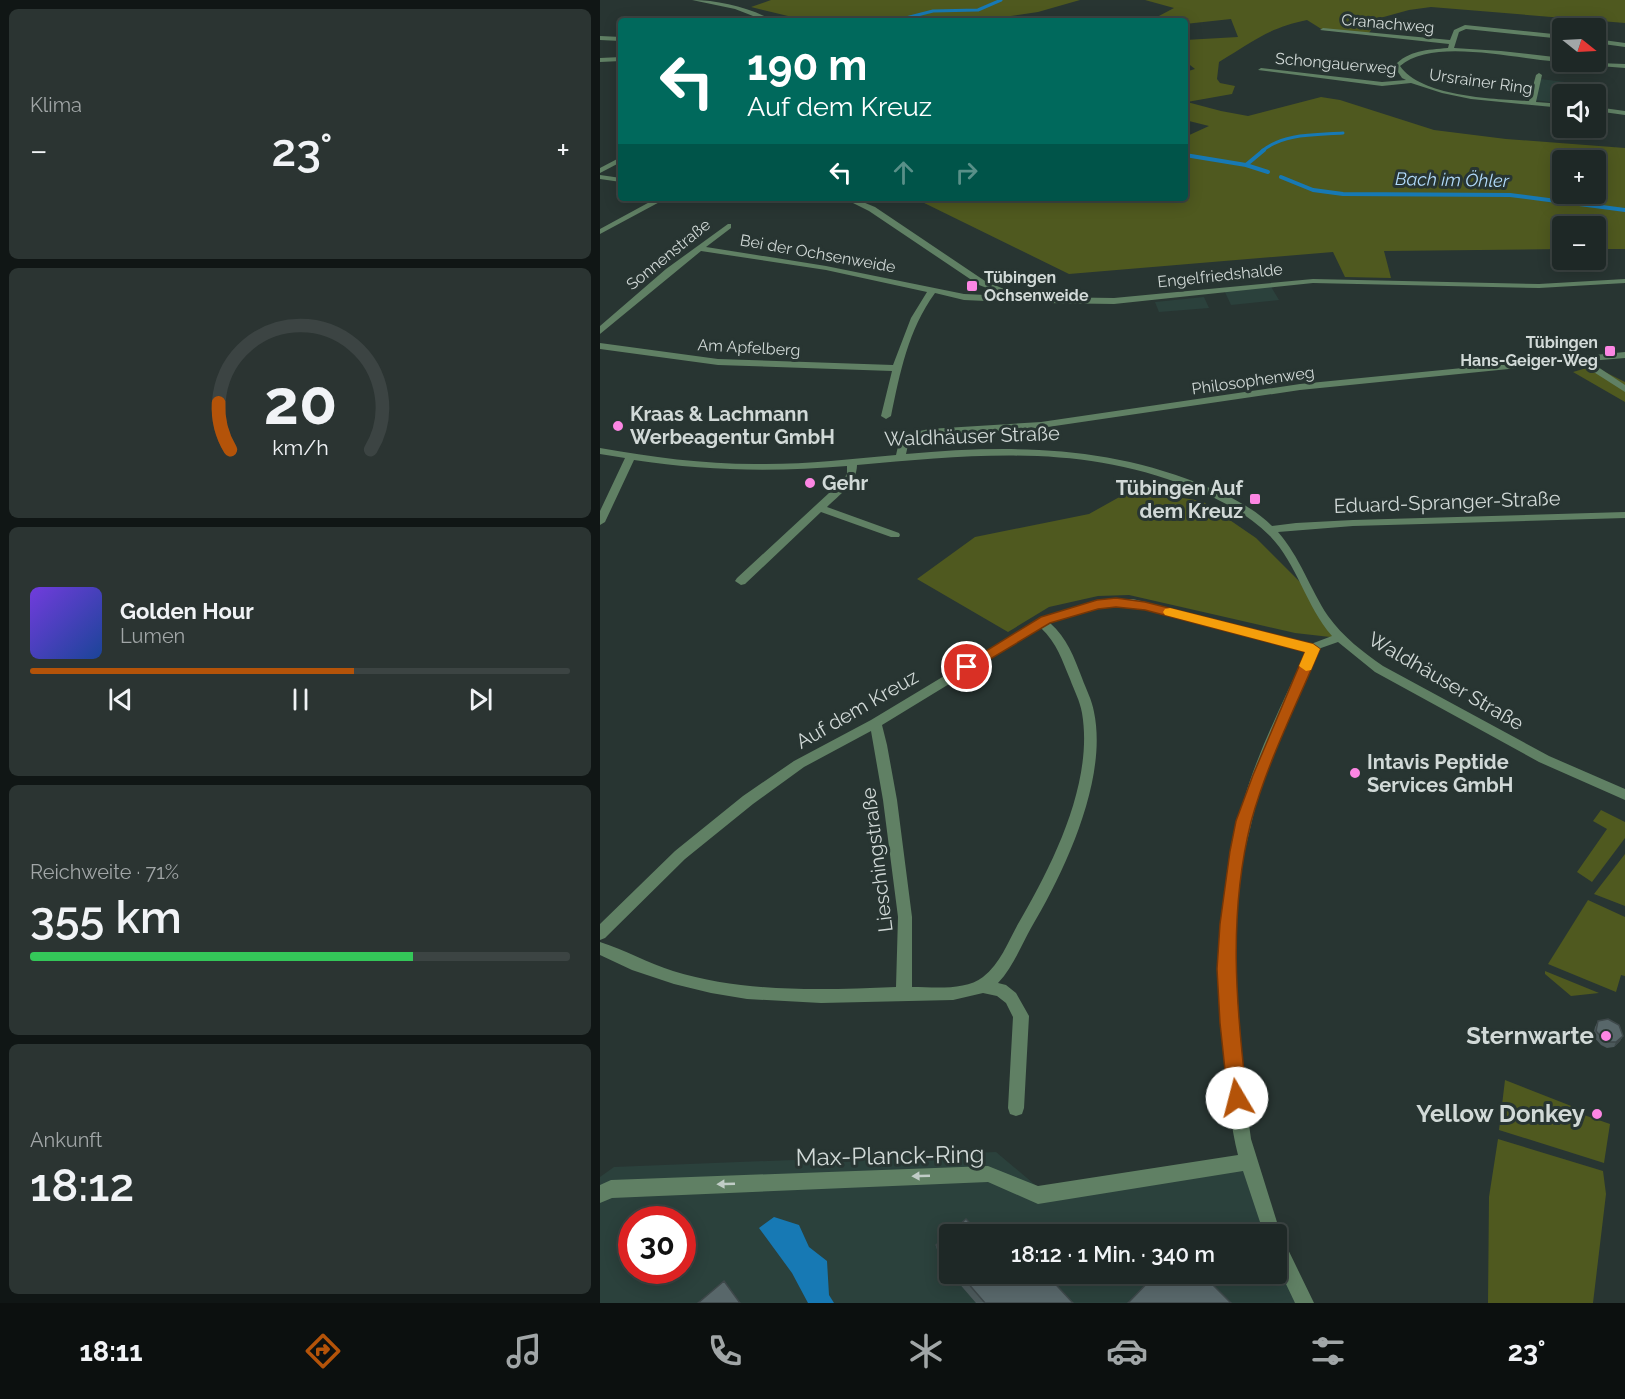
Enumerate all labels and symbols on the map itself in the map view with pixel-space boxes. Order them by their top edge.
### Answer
street label: Cranachweg [1341,10,1435,37]
north arrow [1552,18,1606,72]
street label: Schongauerweg [1274,49,1397,78]
street label: Ursrainer Ring [1428,65,1534,98]
water label: Bach im Öhler [1395,168,1510,191]
street label: Sonnenstraße [623,215,714,294]
street label: Bei der Ochsenweide [739,230,897,277]
street label: Engelfriedshalde [1156,259,1284,292]
place label: Tübingen Ochsenweide [984,268,1089,305]
marker: Tübingen Ochsenweide [965,279,979,293]
place label: Tübingen Hans-Geiger-Weg [1460,333,1598,370]
street label: Am Apfelberg [697,335,801,360]
marker: Tübingen Hans-Geiger-Weg [1603,344,1617,358]
street label: Philosophenweg [1191,362,1316,399]
place label: Kraas & Lachmann Werbeagentur GmbH [630,402,835,449]
marker: Kraas & Lachmann Werbeagentur GmbH [611,419,625,433]
street label: Waldhäuser Straße [884,421,1060,451]
place label: Gehr [822,471,869,495]
marker: Gehr [803,476,817,490]
place label: Tübingen Auf dem Kreuz [1116,476,1244,523]
street label: Eduard-Spranger-Straße [1333,486,1561,518]
marker: Tübingen Auf dem Kreuz [1248,492,1262,506]
street label: Waldhäuser Straße [1364,627,1528,735]
pin [941,641,992,692]
street label: Auf dem Kreuz [792,664,923,754]
place label: Intavis Peptide Services GmbH [1367,750,1513,797]
marker: Intavis Peptide Services GmbH [1348,766,1362,780]
street label: Lieschingstraße [856,786,898,934]
place label: Sternwarte [1466,1021,1594,1050]
marker: Sternwarte [1599,1029,1613,1043]
position arrow [1205,1066,1269,1130]
place label: Yellow Donkey [1416,1099,1585,1128]
marker: Yellow Donkey [1590,1107,1604,1121]
street label: Max-Planck-Ring [795,1139,985,1172]
one-way arrow [911,1172,930,1181]
one-way arrow [716,1180,735,1189]
speed limit sign: 30 [618,1206,696,1284]

